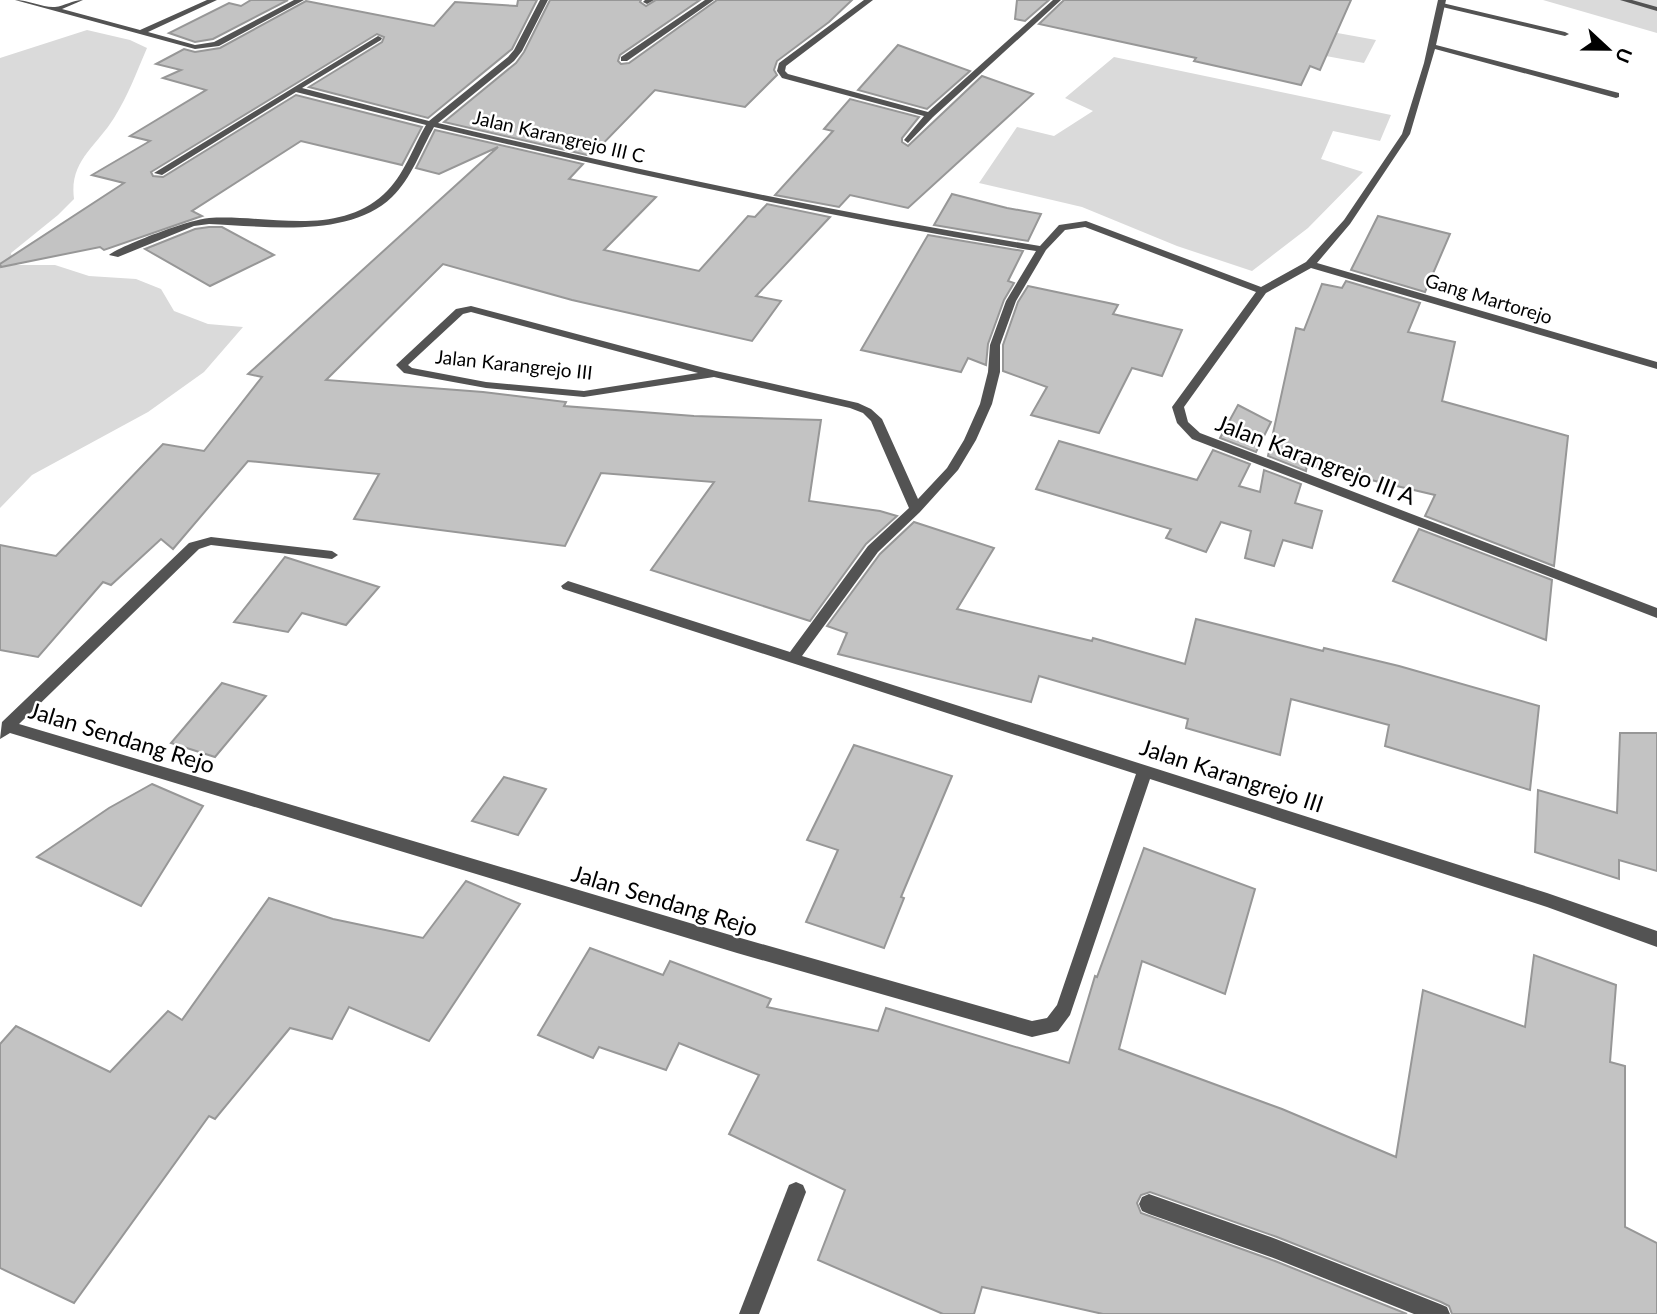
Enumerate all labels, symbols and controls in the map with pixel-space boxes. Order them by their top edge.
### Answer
north arrow [1573,14,1643,84]
text: U [1611,45,1638,66]
street label: Jalan Karangrejo III C [471,105,647,167]
street label: Gang Martorejo [1423,268,1555,328]
street label: Jalan Karangrejo III [434,344,594,384]
street label: Jalan Karangrejo III A [1212,408,1420,510]
street label: Jalan Sendang Rejo [26,695,218,779]
street label: Jalan Karangrejo III [1137,732,1327,818]
street label: Jalan Sendang Rejo [569,858,761,942]

